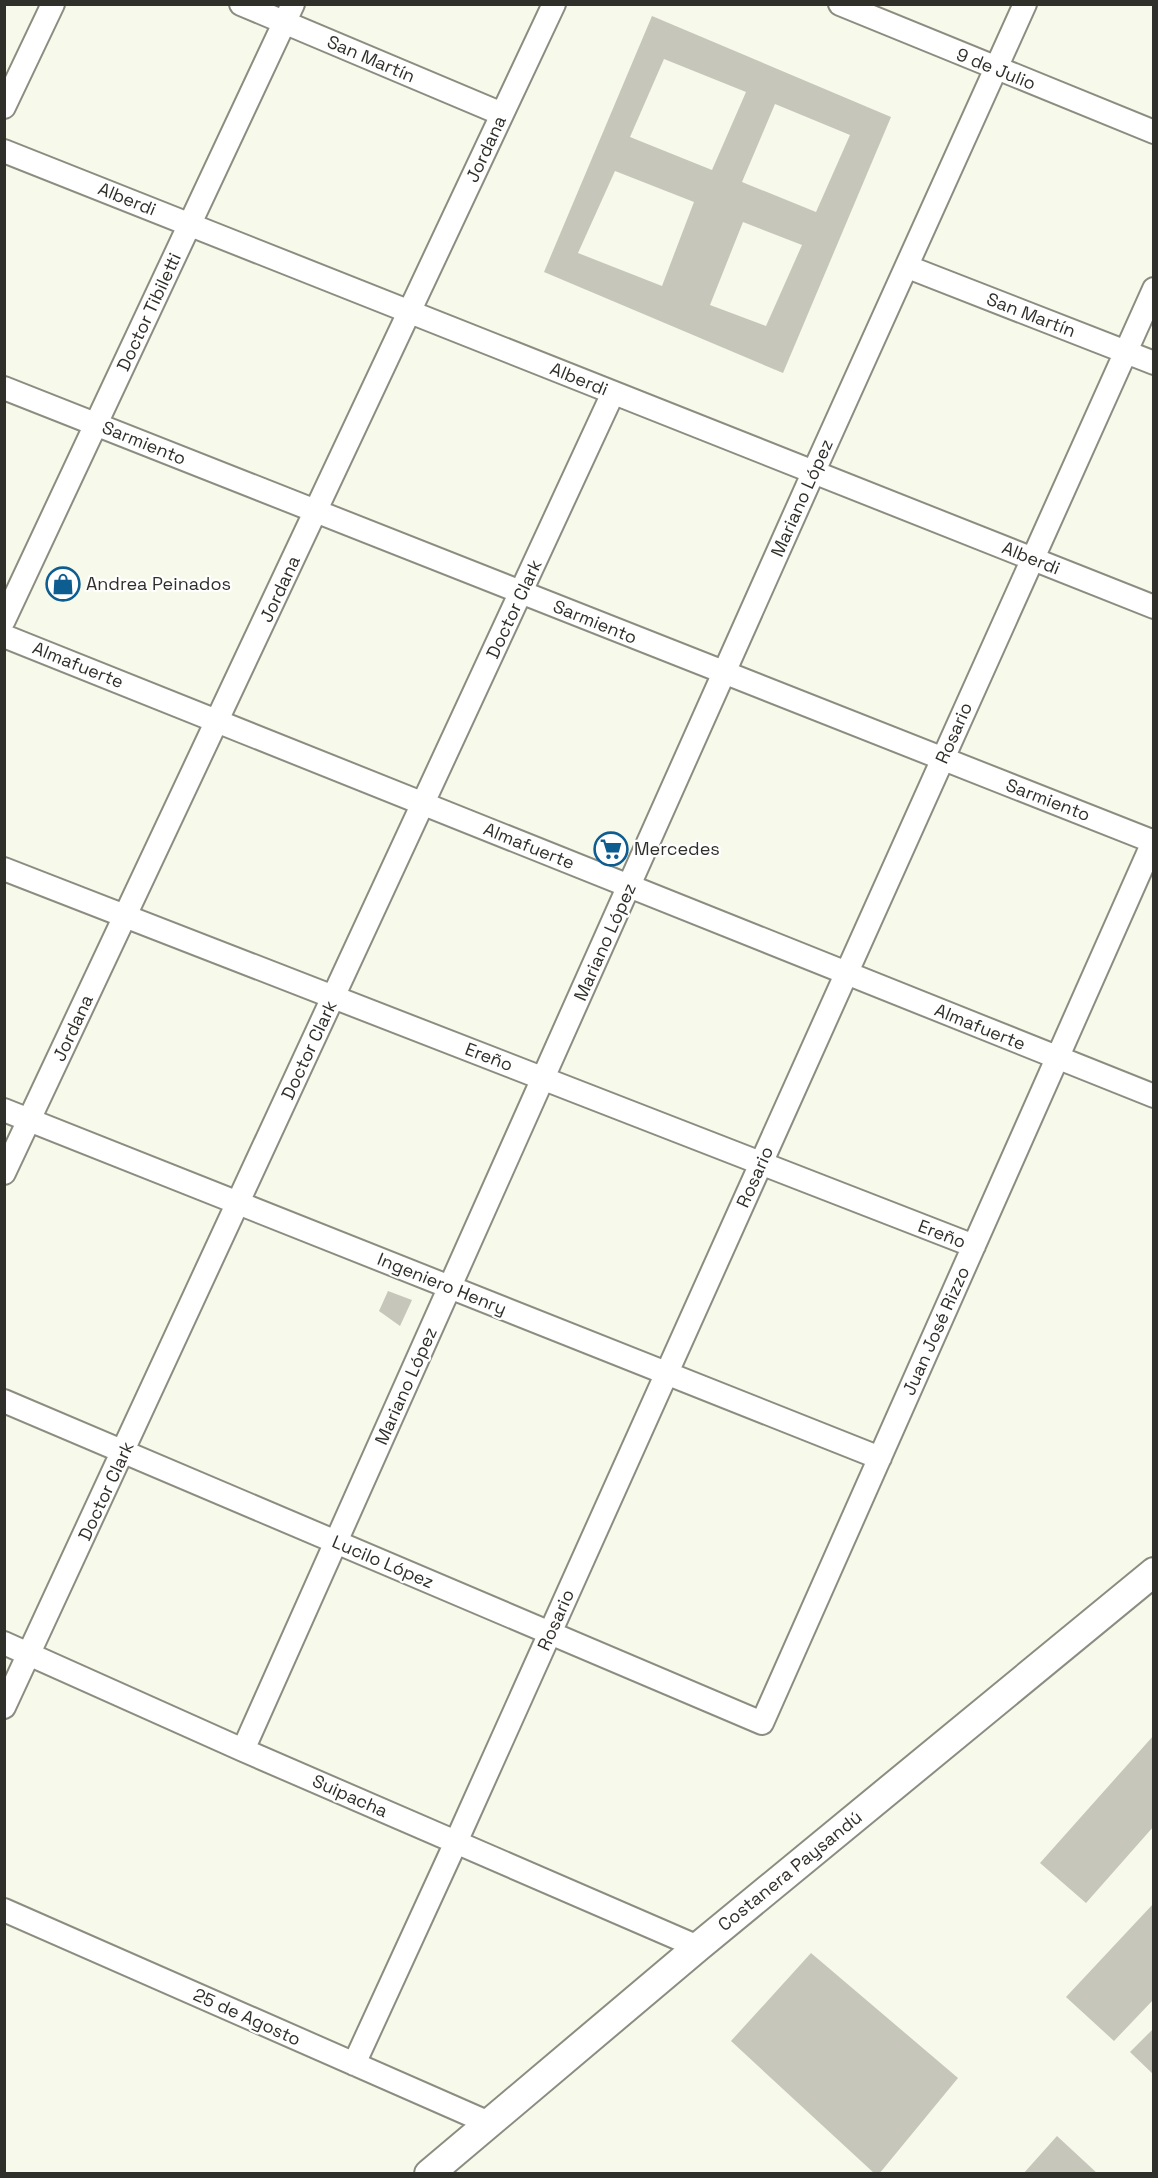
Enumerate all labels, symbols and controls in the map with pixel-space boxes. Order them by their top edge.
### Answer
street label: San Martín [324,30,419,87]
street label: 9 de Julio [953,42,1039,95]
street label: Jordana [460,112,511,186]
street label: Alberdi [95,177,160,221]
street label: Doctor Tibiletti [111,249,186,375]
street label: San Martín [983,287,1079,342]
street label: Alberdi [547,357,612,401]
street label: Sarmiento [99,415,190,470]
street label: Mariano López [765,435,838,560]
street label: Alberdi [999,536,1064,580]
street label: Jordana [254,552,305,626]
street label: Doctor Clark [481,555,547,662]
shop icon: Andrea Peinados [45,566,81,602]
place label: Andrea Peinados [86,572,231,595]
street label: Sarmiento [550,594,641,649]
street label: Almafuerte [29,636,127,693]
street label: Rosario [930,699,977,767]
street label: Sarmiento [1003,773,1094,826]
street label: Almafuerte [480,817,578,874]
supermarket icon: Mercedes [593,831,629,867]
place label: Mercedes [634,837,720,860]
street label: Mariano López [568,879,641,1004]
street label: Jordana [47,991,98,1065]
street label: Doctor Clark [276,996,342,1103]
street label: Almafuerte [931,998,1029,1055]
street label: Ereño [462,1037,516,1076]
street label: Rosario [731,1143,778,1211]
street label: Ereño [915,1214,969,1253]
street label: Ingeniero Henry [374,1247,510,1320]
street label: Juan José Rizzo [897,1263,974,1399]
street label: Mariano López [369,1323,442,1448]
street label: Doctor Clark [73,1437,139,1544]
street label: Lucilo López [329,1530,438,1593]
street label: Rosario [532,1586,579,1654]
street label: Suipacha [309,1769,392,1822]
street label: Costanera Paysandú [713,1805,866,1936]
street label: 25 de Agosto [190,1983,305,2050]

